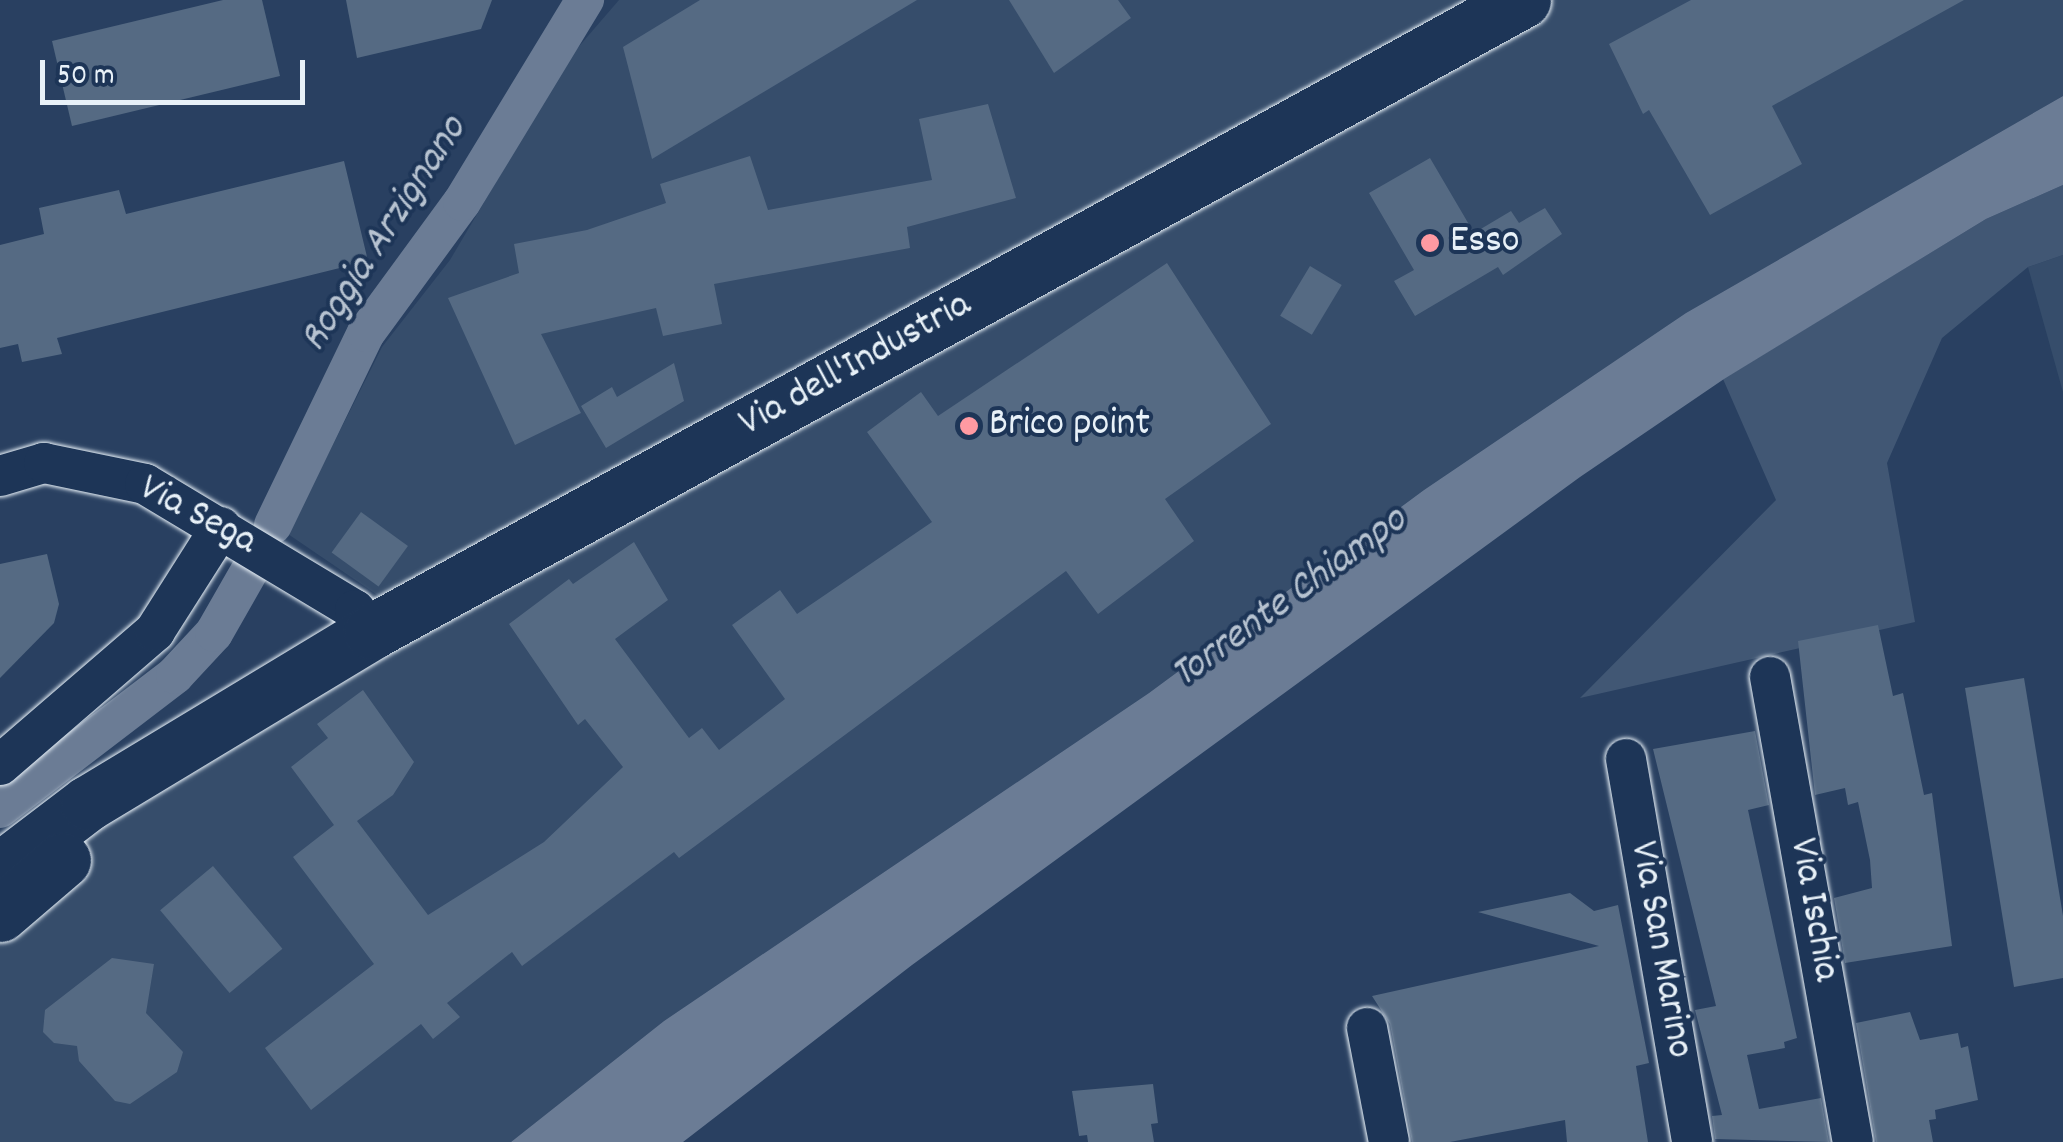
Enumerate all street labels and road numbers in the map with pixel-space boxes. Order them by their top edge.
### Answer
street label: Via dell'Industria [732,283,980,449]
street label: Via Sega [130,466,264,568]
street label: Via Ischia [1776,835,1848,985]
street label: Via San Marino [1616,838,1702,1062]

